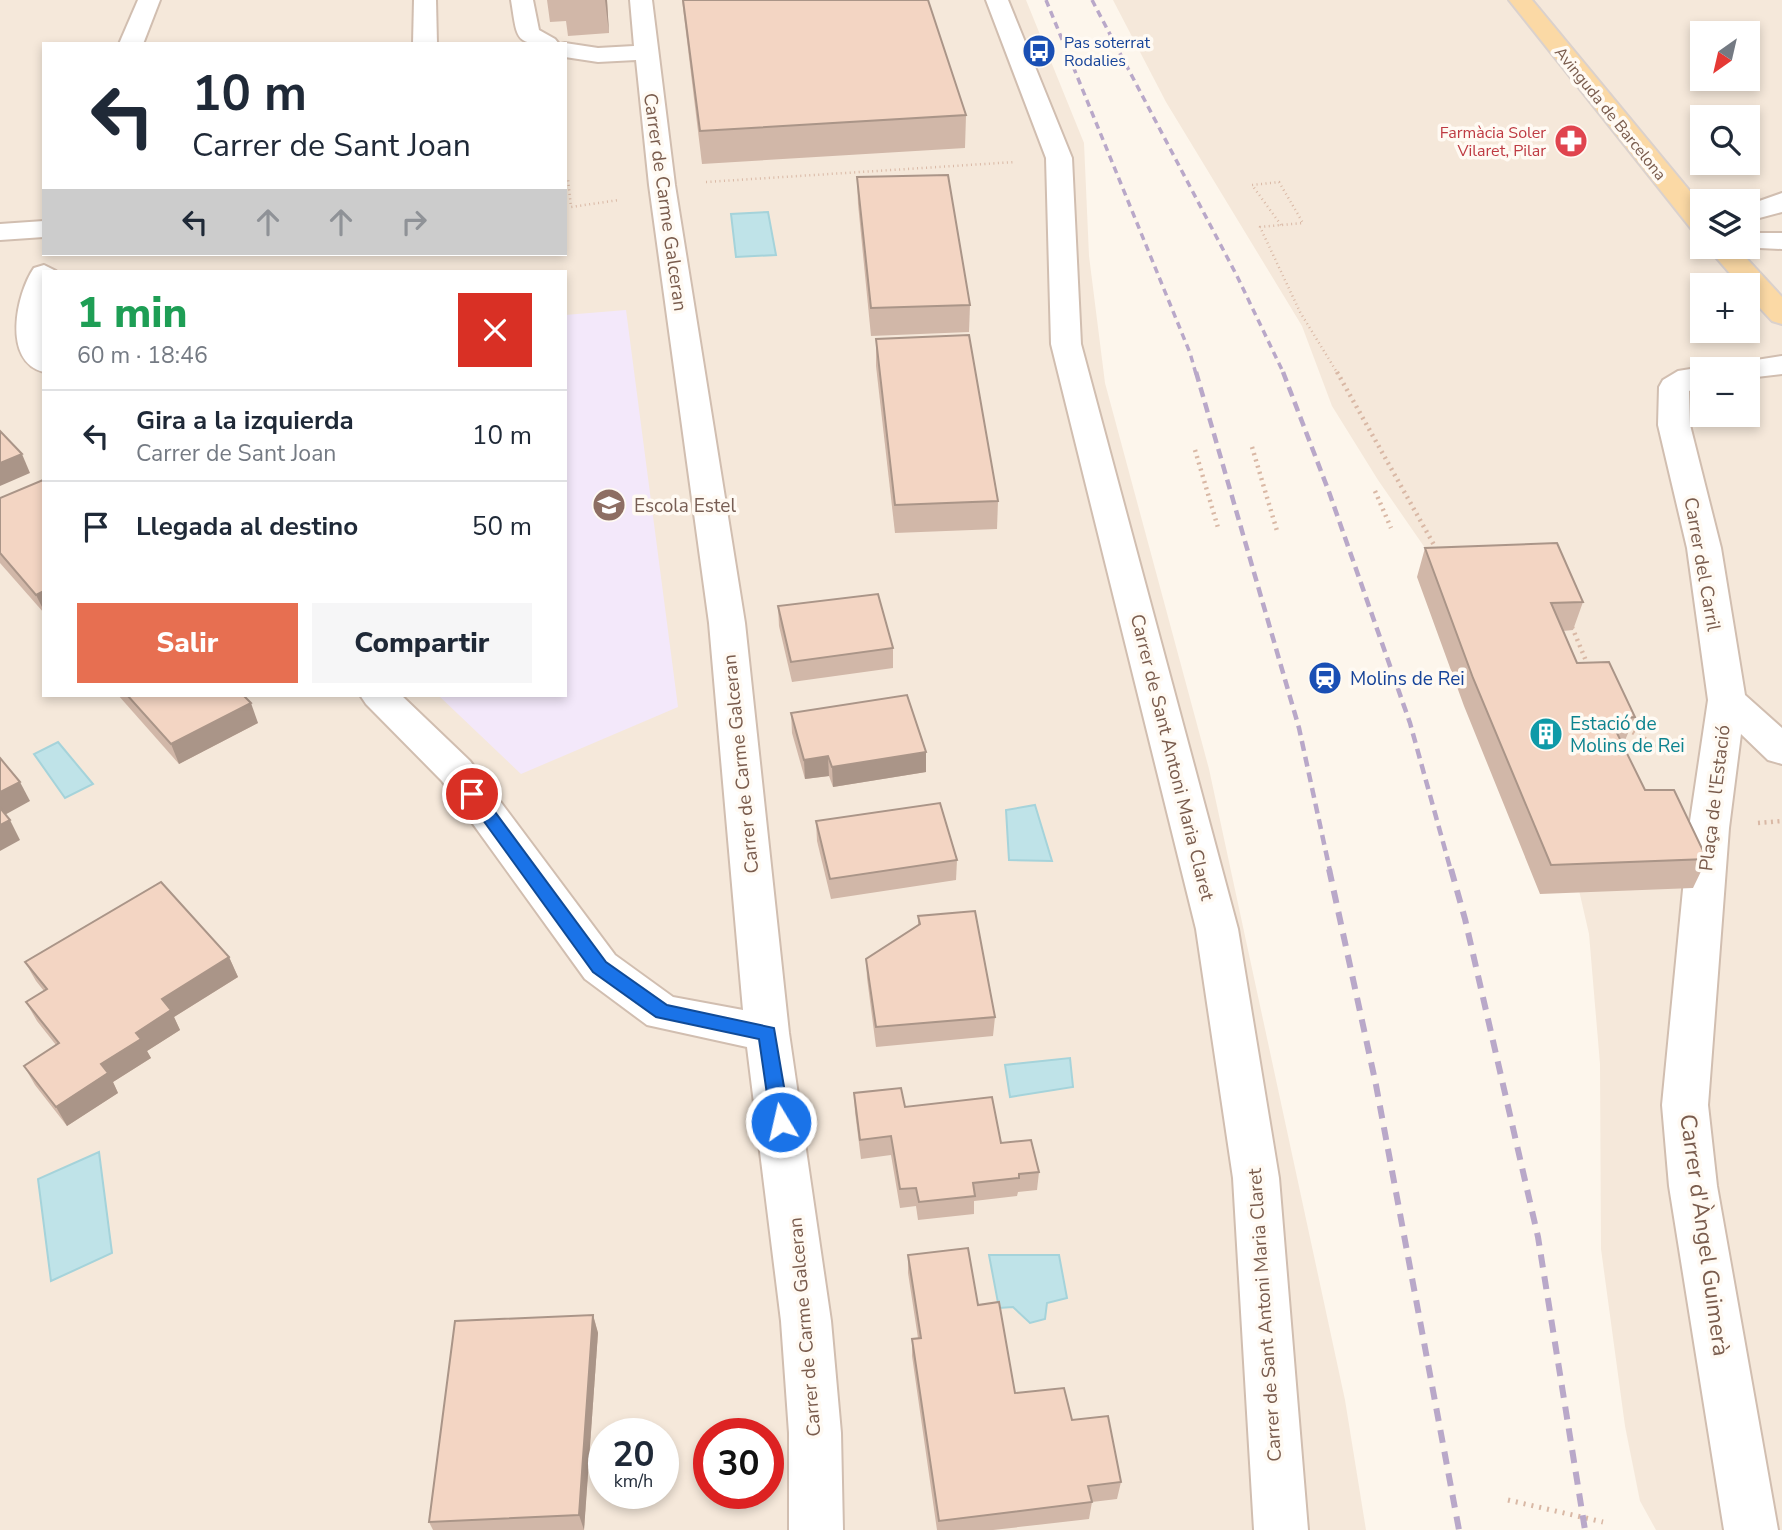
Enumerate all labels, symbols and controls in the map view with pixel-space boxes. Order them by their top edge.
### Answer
north arrow [1690,21,1760,91]
map controls [1690,21,1760,427]
bus stop icon: Pas soterrat Rodalies [1020,32,1058,70]
place label: Pas soterrat Rodalies [1064,32,1150,72]
street label: Avinguda de Barcelona [1549,42,1671,185]
text: 10 m [192,60,307,127]
icon: left [77,70,168,161]
street label: Carrer de Carme Galceran [637,91,693,313]
button: search [1690,105,1760,175]
place label: Farmàcia Soler Vilaret, Pilar [1440,122,1546,162]
pharmacy icon: Farmàcia Soler Vilaret, Pilar [1552,122,1590,160]
text: Carrer de Sant Joan [192,124,471,167]
button: layers [1690,189,1760,259]
icon: left [176,203,214,241]
icon: ahead [249,203,287,241]
icon: ahead [322,203,360,241]
icon: right [395,203,433,241]
button: + [1690,273,1760,343]
text: 1 min [77,285,187,342]
button: close [458,293,532,367]
text: 60 m · 18:46 [77,340,208,371]
button: − [1690,357,1760,427]
text: Gira a la izquierda [136,403,354,438]
icon: left [77,417,115,455]
text: 10 m [472,418,532,453]
text: Carrer de Sant Joan [136,438,336,469]
school or university icon: Escola Estel [590,486,628,524]
place label: Escola Estel [634,493,736,519]
street label: Carrer del Carril [1677,495,1727,634]
icon: arrive [77,508,115,546]
text: Llegada al destino [136,509,358,544]
text: 50 m [472,509,532,544]
button: Salir [77,603,298,683]
button: Compartir [312,603,532,683]
street label: Carrer de Sant Antoni Maria Claret [1124,611,1220,903]
street label: Carrer de Carme Galceran [717,653,765,875]
station icon: Molins de Rei [1306,659,1344,697]
place label: Molins de Rei [1350,666,1465,692]
place label: Estació de Molins de Rei [1570,711,1685,759]
building icon: Estació de Molins de Rei [1527,715,1565,753]
street label: Plaça de l'Estació [1693,724,1737,873]
pin [442,764,502,824]
icon: arrive [453,775,491,813]
position arrow [744,1085,818,1159]
street label: Carrer d'Àngel Guimerà [1672,1112,1737,1358]
street label: Carrer de Sant Antoni Maria Claret [1242,1167,1288,1463]
street label: Carrer de Carme Galceran [782,1216,828,1438]
speed limit sign: 30 [693,1418,784,1509]
text: 20 [612,1431,655,1478]
text: km/h [614,1469,653,1493]

